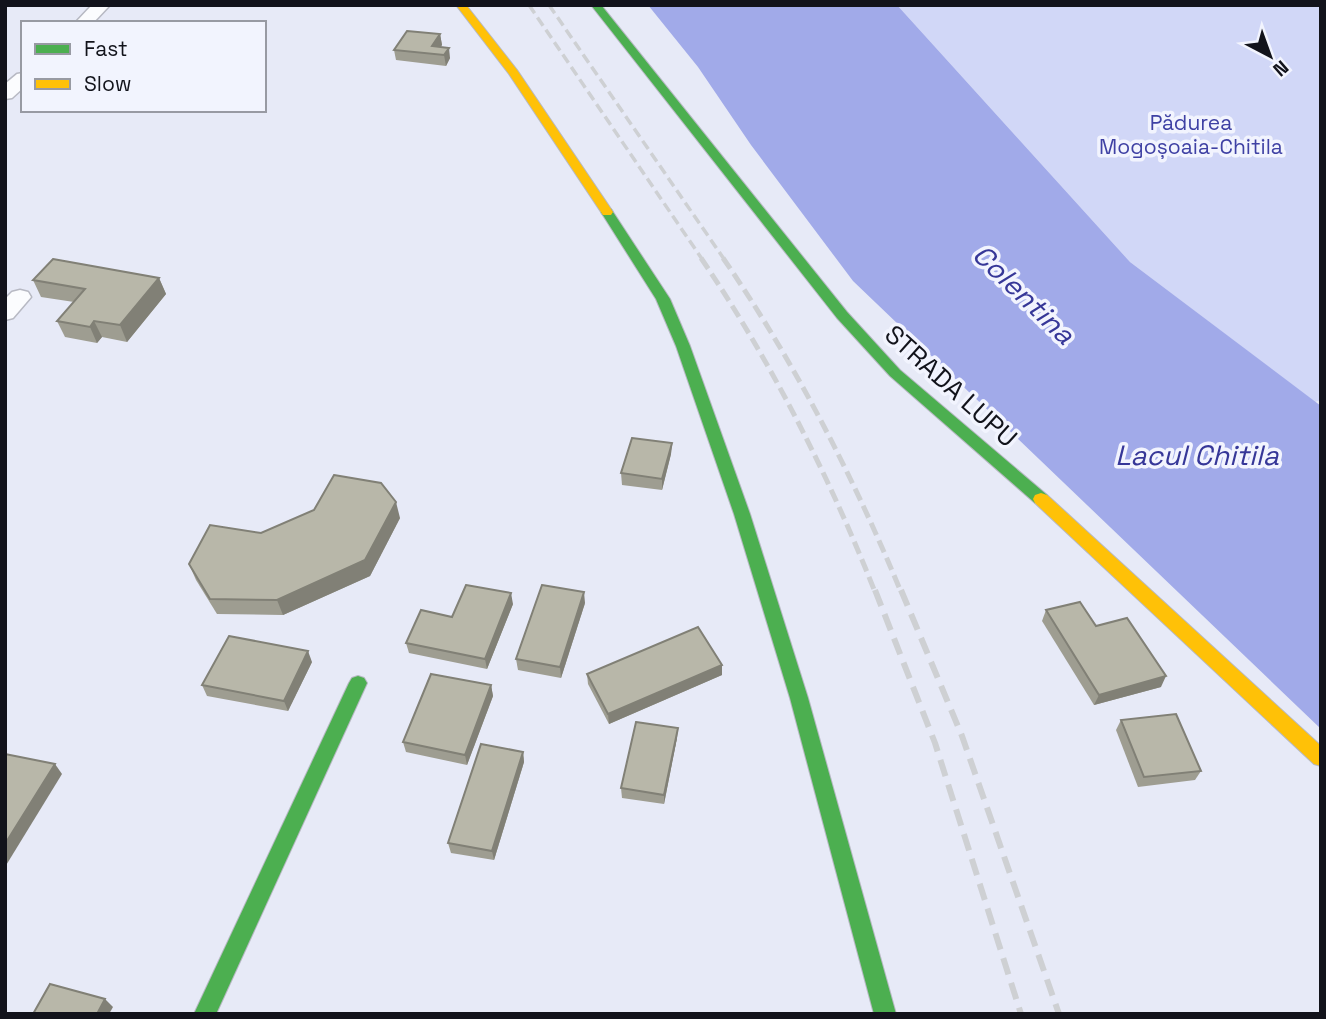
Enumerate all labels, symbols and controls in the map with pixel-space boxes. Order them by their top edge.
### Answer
legend [21,21,266,112]
north arrow [1235,21,1305,91]
text: Fast [84,35,128,62]
text: N [1268,55,1294,82]
text: Slow [84,70,132,97]
park label: Pădurea Mogoșoaia-Chitila [1099,109,1283,160]
water label: Colentina [965,236,1083,352]
street label: STRADA LUPU [878,317,1024,455]
water label: Lacul Chitila [1115,437,1280,473]

